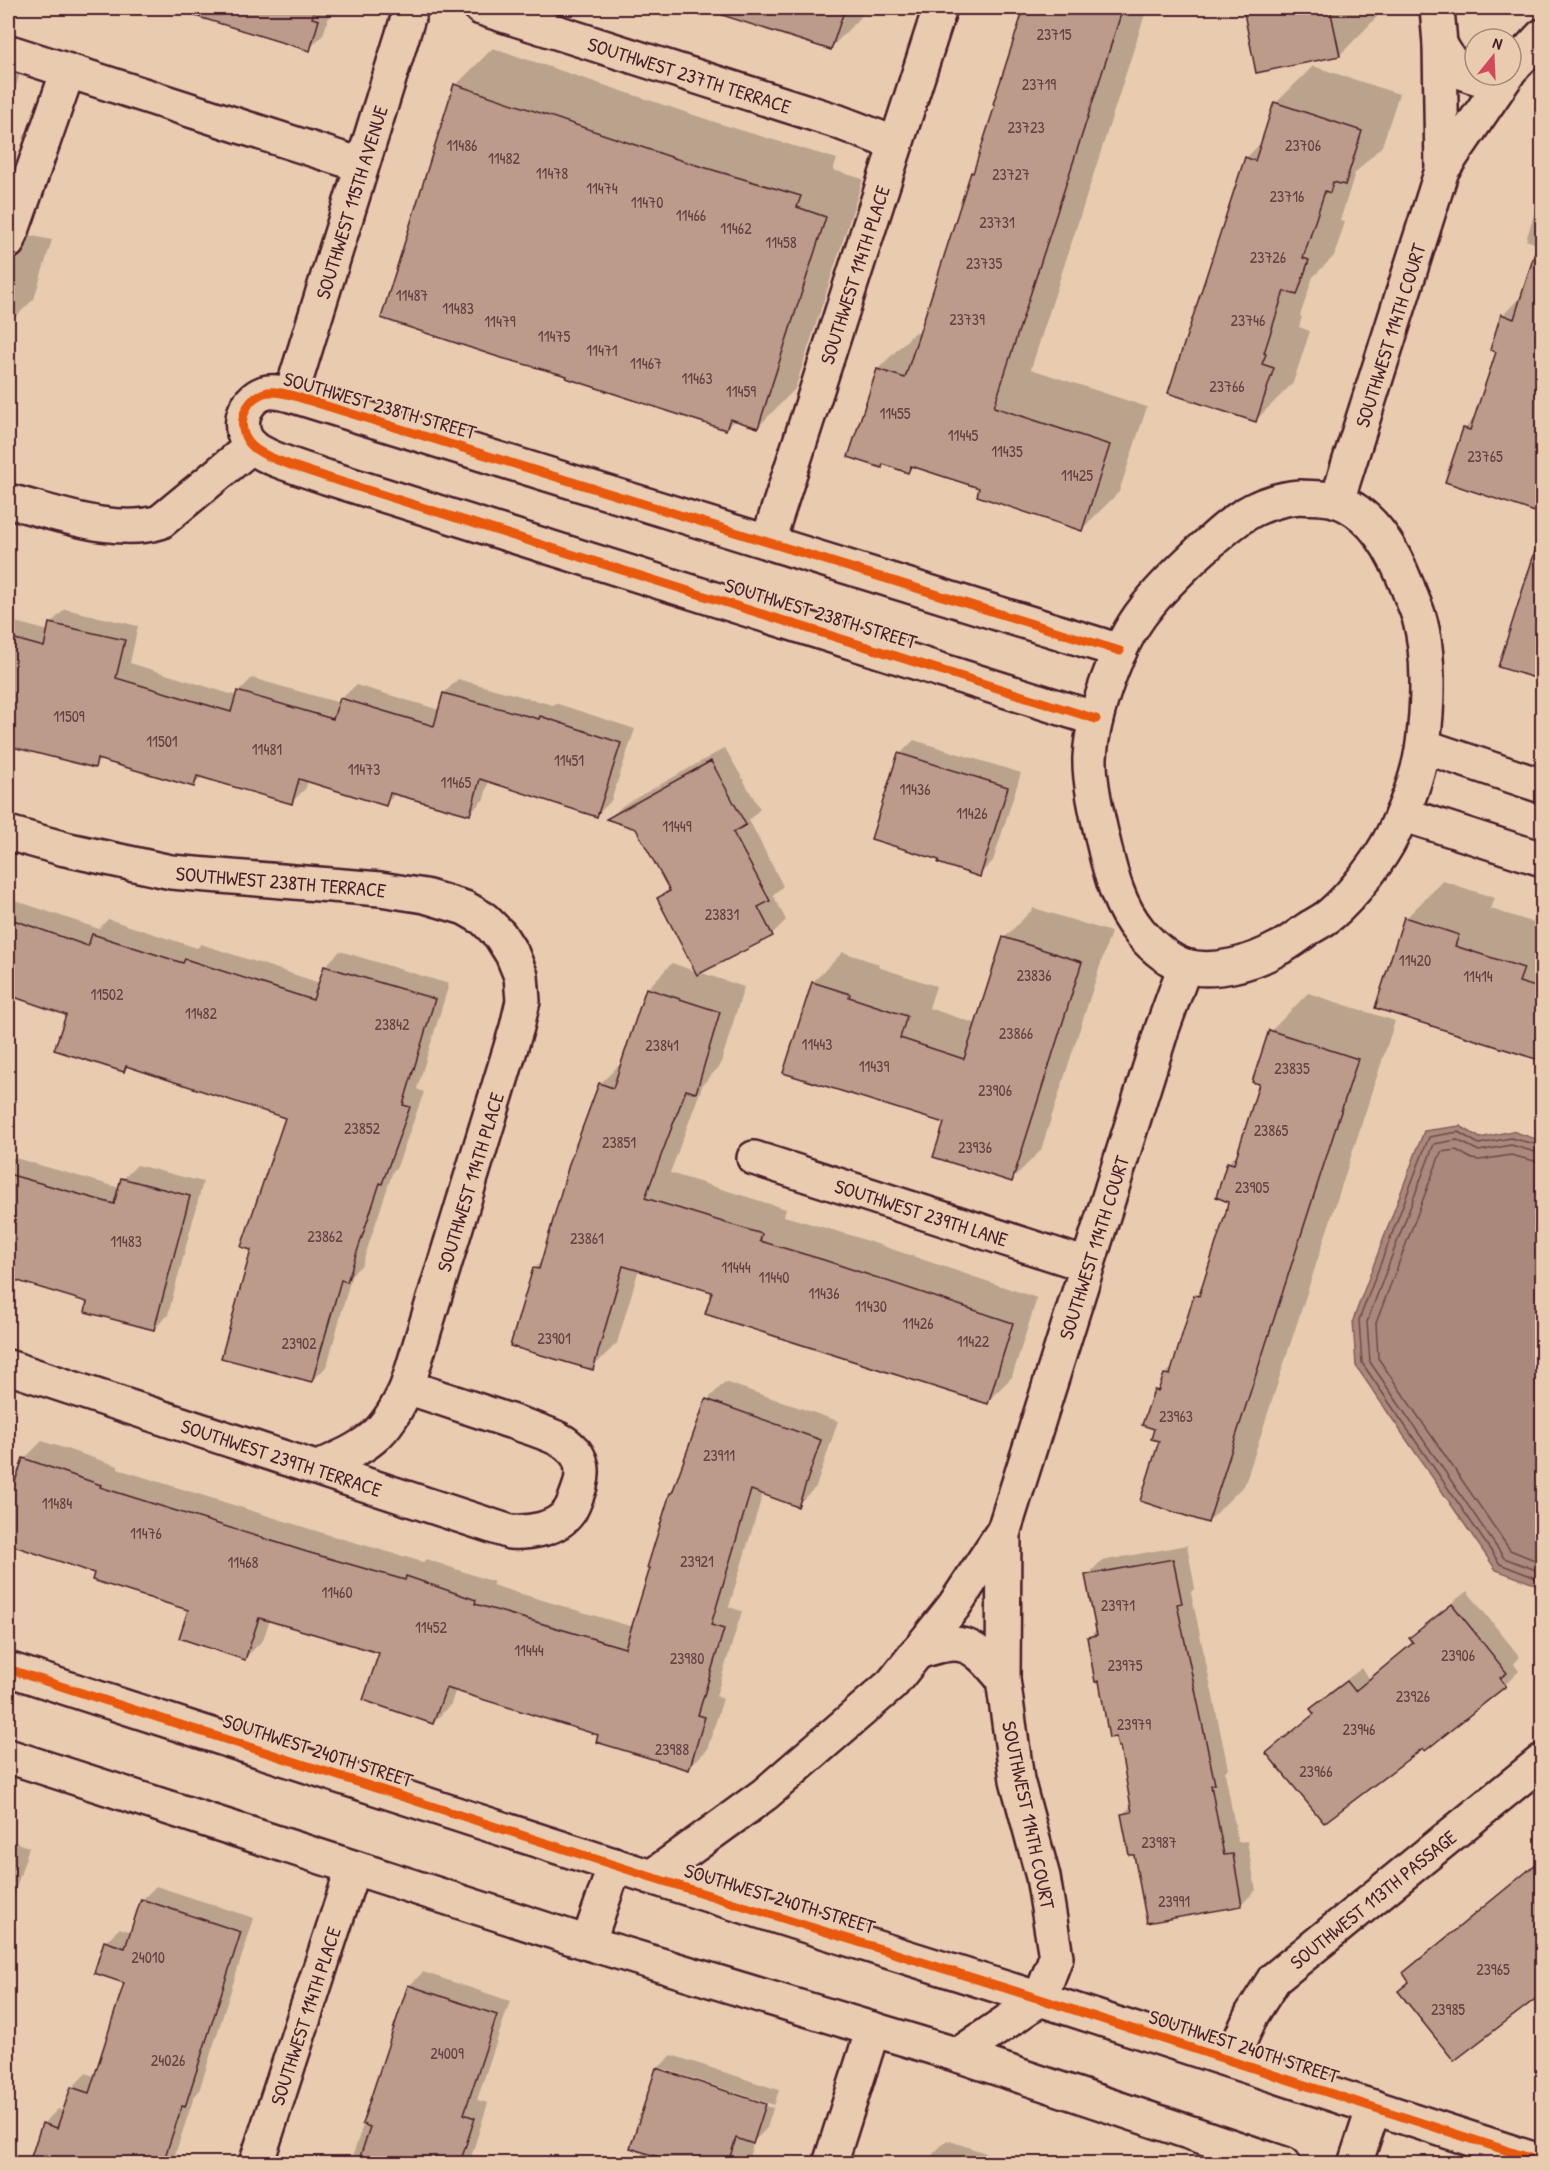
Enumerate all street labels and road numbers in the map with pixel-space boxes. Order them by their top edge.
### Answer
street label: SOUTHWEST 237TH TERRACE [585,29,795,119]
street label: SOUTHWEST 115TH AVENUE [308,102,394,302]
street label: SOUTHWEST 114TH PLACE [813,182,896,367]
street label: SOUTHWEST 114TH COURT [1348,239,1432,430]
street label: SOUTHWEST 238TH STREET [280,365,480,446]
street label: SOUTHWEST 238TH STREET [722,571,921,655]
street label: SOUTHWEST 238TH TERRACE [175,859,388,903]
street label: SOUTHWEST 114TH PLACE [430,1089,510,1275]
street label: SOUTHWEST 114TH COURT [1051,1151,1135,1343]
street label: SOUTHWEST 239TH LANE [832,1171,1012,1252]
street label: SOUTHWEST 239TH TERRACE [178,1411,385,1503]
street label: SOUTHWEST 240TH STREET [220,1707,417,1794]
street label: SOUTHWEST 114TH COURT [996,1719,1062,1912]
street label: SOUTHWEST 113TH PASSAGE [1284,1823,1462,1975]
street label: SOUTHWEST 240TH STREET [681,1856,879,1940]
street label: SOUTHWEST 114TH PLACE [263,1923,346,2109]
street label: SOUTHWEST 240TH STREET [1146,2003,1343,2090]

